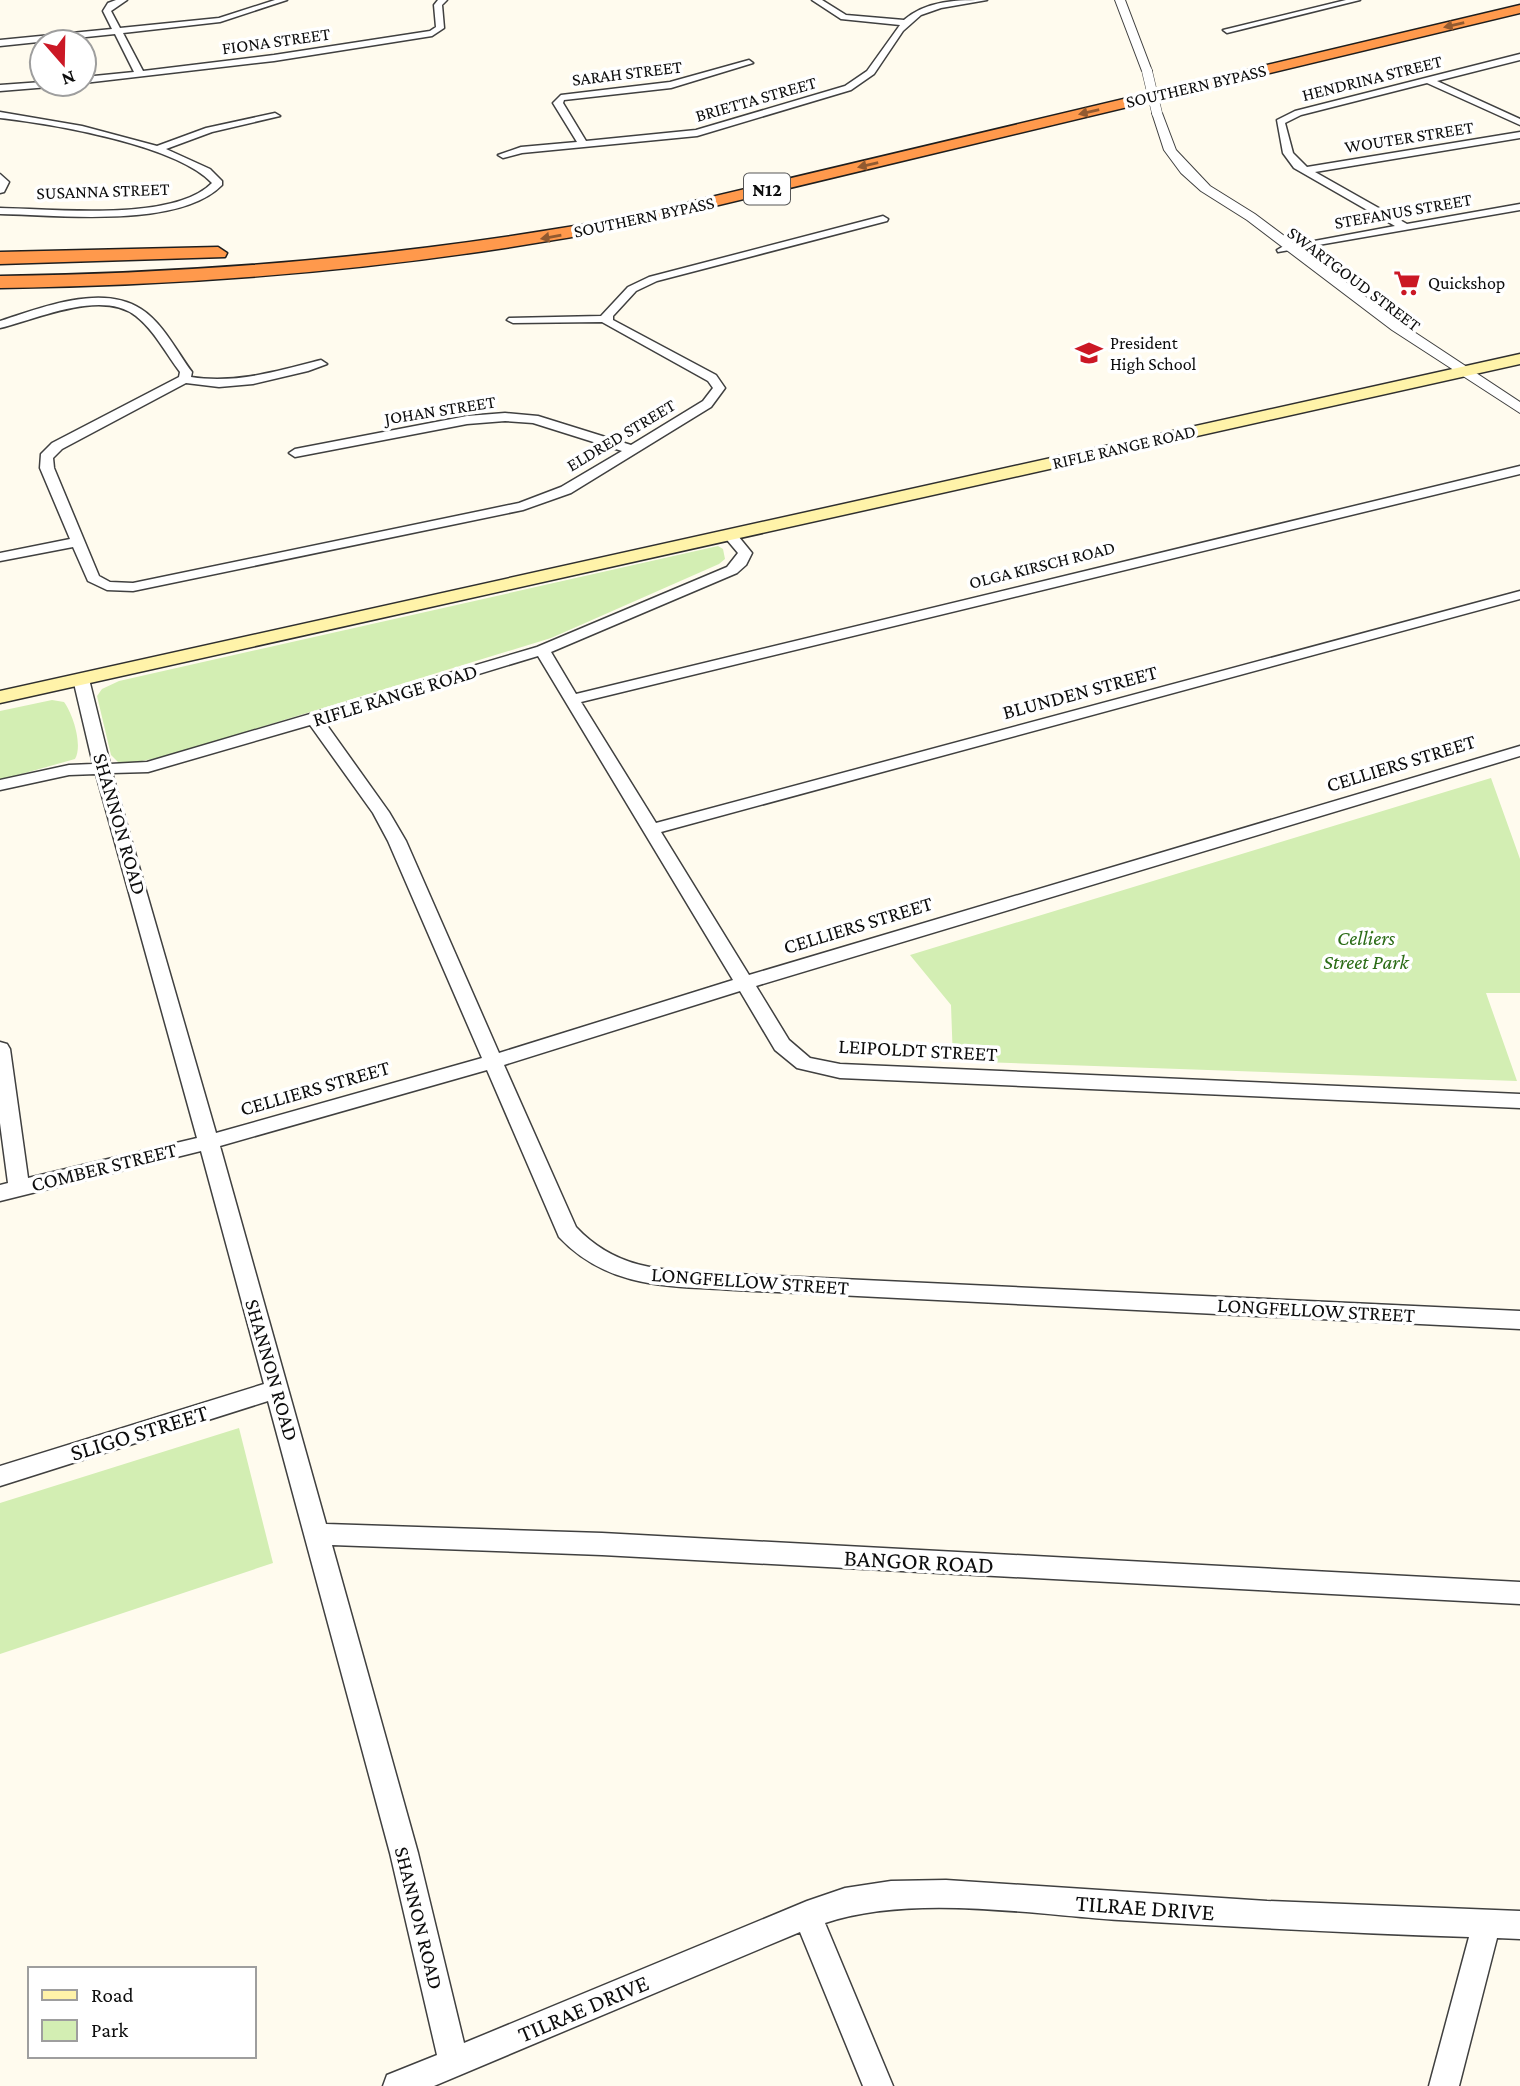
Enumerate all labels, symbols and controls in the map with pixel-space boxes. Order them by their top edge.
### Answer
one-way arrow [1443,20,1465,31]
street label: FIONA STREET [221,23,332,59]
north arrow [28,28,98,98]
street label: HENDRINA STREET [1300,51,1444,105]
street label: SARAH STREET [571,56,683,90]
street label: SOUTHERN BYPASS [1124,60,1268,112]
text: N [59,66,78,91]
street label: BRIETTA STREET [693,72,819,126]
one-way arrow [1078,107,1100,118]
street label: WOUTER STREET [1343,117,1475,157]
one-way arrow [857,159,879,170]
road number: N12 [744,174,790,204]
street label: SUSANNA STREET [36,179,170,203]
street label: STEFANUS STREET [1333,189,1474,233]
street label: SOUTHERN BYPASS [572,192,716,242]
street label: SWARTGOUD STREET [1284,222,1425,336]
one-way arrow [540,231,562,242]
supermarket icon: Quickshop [1392,268,1422,298]
place label: Quickshop [1428,273,1505,293]
place label: President High School [1110,333,1197,374]
school or university icon: President High School [1074,338,1104,368]
street label: JOHAN STREET [381,391,497,429]
street label: ELDRED STREET [563,395,679,475]
street label: RIFLE RANGE ROAD [1050,421,1198,473]
street label: OLGA KIRSCH ROAD [967,537,1117,593]
street label: RIFLE RANGE ROAD [310,659,480,731]
street label: BLUNDEN STREET [1000,660,1161,724]
street label: CELLIERS STREET [1324,729,1479,797]
street label: SHANNON ROAD [88,750,152,898]
street label: CELLIERS STREET [781,891,936,959]
park label: Celliers Street Park [1323,926,1409,974]
street label: LEIPOLDT STREET [838,1034,999,1066]
street label: CELLIERS STREET [237,1055,393,1121]
street label: COMBER STREET [29,1137,180,1197]
street label: LONGFELLOW STREET [650,1262,850,1300]
street label: LONGFELLOW STREET [1216,1293,1416,1327]
street label: SHANNON ROAD [240,1296,304,1444]
street label: SLIGO STREET [67,1398,211,1466]
street label: BANGOR ROAD [843,1544,995,1578]
street label: SHANNON ROAD [390,1844,448,1992]
street label: TILRAE DRIVE [1075,1889,1215,1925]
legend [28,1967,256,2058]
street label: TILRAE DRIVE [514,1968,652,2048]
text: Road [91,1983,134,2007]
text: Park [91,2018,128,2042]

